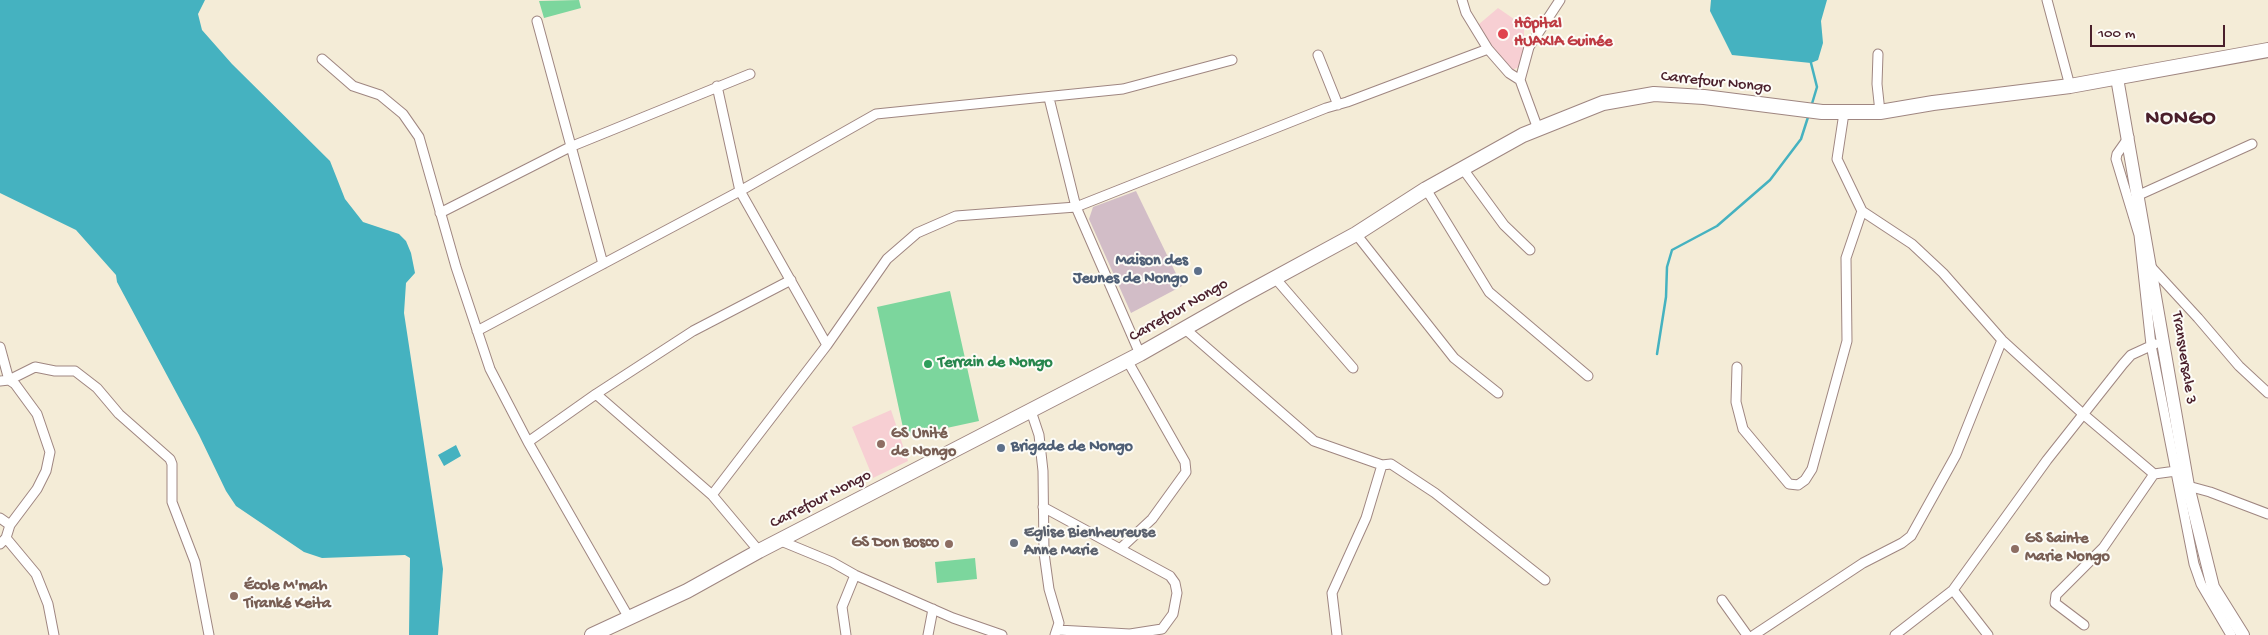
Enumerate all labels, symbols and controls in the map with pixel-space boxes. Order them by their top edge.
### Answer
place label: Hôpital HUAXIA Guinée [1514,15,1613,53]
scale bar [2093,15,2228,47]
text: 100 m [2098,25,2135,43]
marker: Hôpital HUAXIA Guinée [1496,27,1510,41]
street label: Carrefour Nongo [1660,68,1772,98]
district label: NONGO [2145,107,2217,133]
place label: Maison des Jeunes de Nongo [1073,252,1188,290]
marker: Maison des Jeunes de Nongo [1192,265,1204,277]
street label: Carrefour Nongo [1126,275,1232,347]
street label: Transversale 3 [2166,310,2200,406]
place label: Terrain de Nongo [938,354,1053,374]
marker: Terrain de Nongo [922,358,934,370]
place label: GS Unité de Nongo [891,425,956,463]
marker: GS Unité de Nongo [875,438,887,450]
place label: Brigade de Nongo [1011,438,1133,458]
marker: Brigade de Nongo [995,442,1007,454]
street label: Carrefour Nongo [767,466,875,534]
place label: Eglise Bienheureuse Anne Marie [1024,524,1155,562]
place label: GS Sainte Marie Nongo [2025,530,2110,568]
place label: GS Don Bosco [851,534,939,554]
marker: Eglise Bienheureuse Anne Marie [1008,537,1020,549]
marker: GS Don Bosco [943,538,955,550]
marker: GS Sainte Marie Nongo [2009,543,2021,555]
place label: École M'mah Tiranké Keita [244,577,331,615]
marker: École M'mah Tiranké Keita [228,590,240,602]

